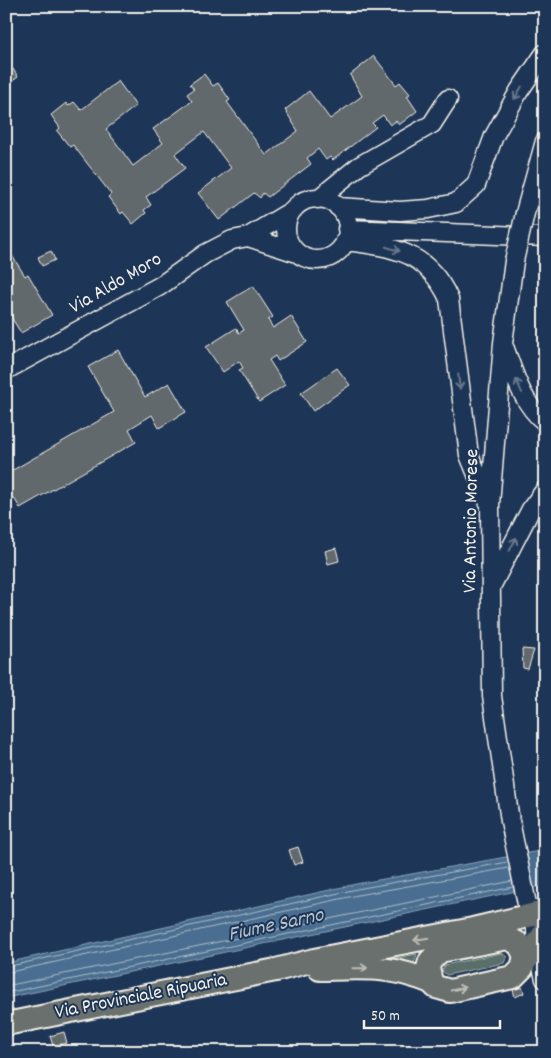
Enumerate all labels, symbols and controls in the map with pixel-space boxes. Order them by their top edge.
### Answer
one-way arrow [512,86,522,100]
one-way arrow [385,245,400,254]
street label: Via Aldo Moro [65,246,168,322]
one-way arrow [454,374,464,390]
one-way arrow [514,379,524,394]
street label: Via Antonio Morese [457,449,487,593]
one-way arrow [509,537,518,552]
water label: Fiume Sarno [226,901,328,951]
one-way arrow [413,934,429,944]
one-way arrow [352,964,368,973]
street label: Via Provinciale Ripuaria [53,967,230,1027]
one-way arrow [450,984,466,993]
scale bar [364,998,500,1030]
text: 50 m [371,1006,400,1028]

